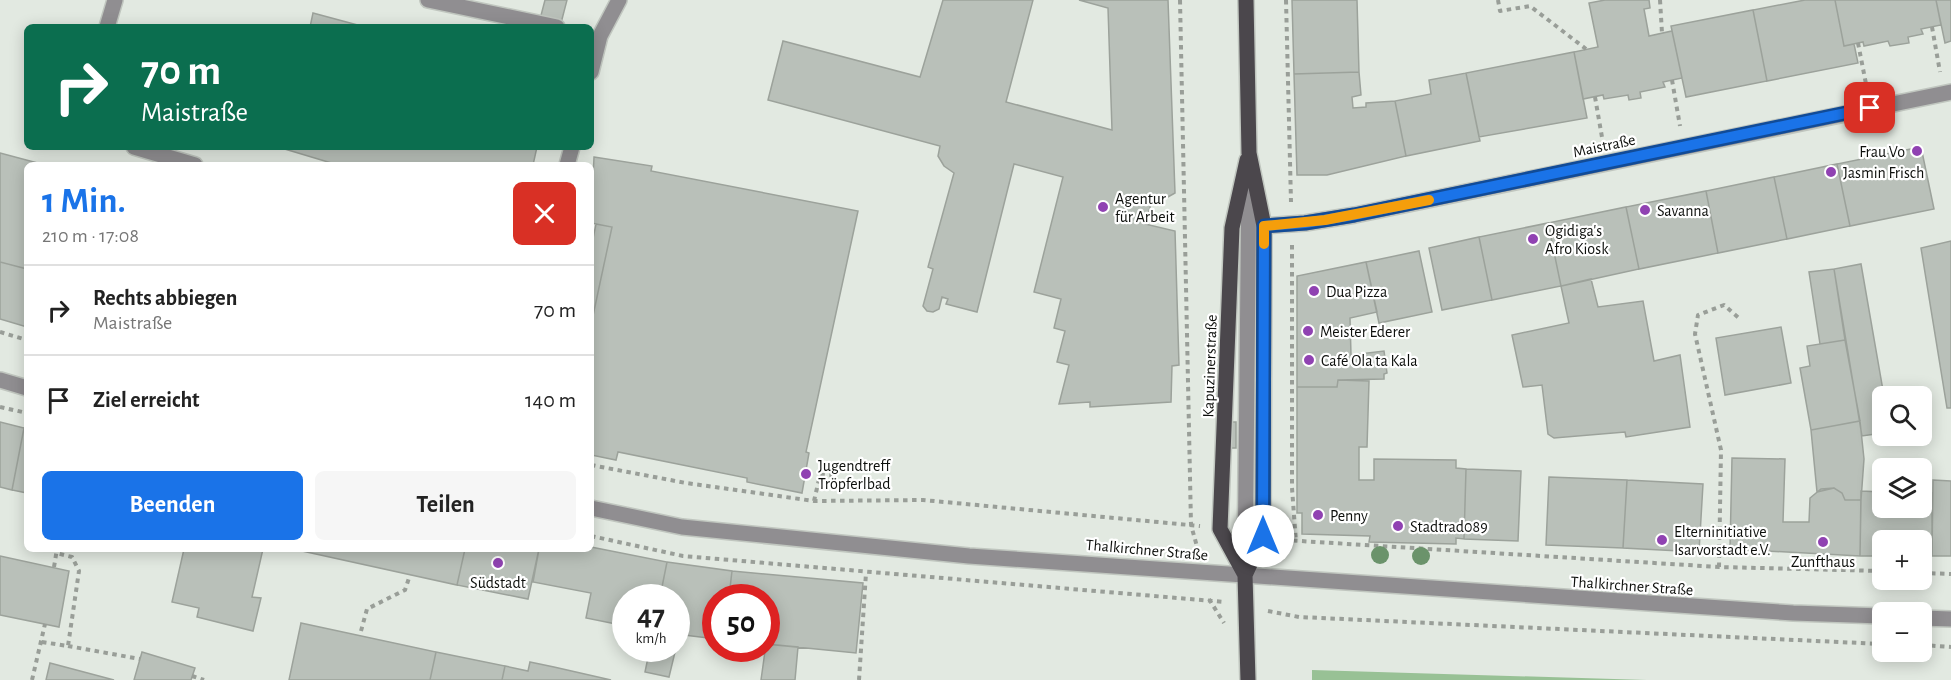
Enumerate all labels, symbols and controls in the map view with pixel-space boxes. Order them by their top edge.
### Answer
icon: right [42,48,120,126]
text: 70 m [141,50,221,92]
pin [1844,82,1895,133]
icon: arrive [1853,91,1886,124]
text: Maistraße [141,99,248,126]
street label: Maistraße [1572,132,1637,160]
place label: Frau Vo [1859,144,1905,160]
marker: Frau Vo [1910,144,1924,158]
marker: Jasmin Frisch [1824,165,1838,179]
place label: Jasmin Frisch [1843,165,1924,181]
button: close [513,182,576,245]
text: 1 Min. [42,183,126,219]
place label: Agentur für Arbeit [1115,191,1175,225]
marker: Agentur für Arbeit [1096,200,1110,214]
marker: Savanna [1638,203,1652,217]
place label: Savanna [1657,203,1709,219]
place label: Ogidiga's Afro Kiosk [1545,223,1609,257]
text: 210 m · 17:08 [42,226,139,246]
marker: Ogidiga's Afro Kiosk [1526,232,1540,246]
marker: Dua Pizza [1307,284,1321,298]
place label: Dua Pizza [1326,284,1387,300]
text: Rechts abbiegen [93,287,237,309]
icon: right [42,294,75,327]
text: 70 m [534,299,576,321]
text: Maistraße [93,313,172,333]
street label: Kapuzinerstraße [1200,314,1220,418]
marker: Meister Ederer [1301,324,1315,338]
place label: Meister Ederer [1320,324,1411,340]
marker: Café Ola ta Kala [1302,353,1316,367]
place label: Café Ola ta Kala [1321,353,1418,369]
icon: arrive [42,384,75,417]
map controls [1872,386,1932,662]
button: search [1872,386,1932,446]
text: Ziel erreicht [93,389,200,411]
text: 140 m [525,389,576,411]
place label: Jugendtreff Tröpferlbad [818,458,891,492]
button: layers [1872,458,1932,518]
marker: Jugendtreff Tröpferlbad [799,467,813,481]
button: Beenden [42,471,303,540]
button: Teilen [315,471,576,540]
position arrow [1231,504,1295,568]
marker: Penny [1311,508,1325,522]
place label: Penny [1330,508,1368,525]
marker: Stadtrad089 [1391,519,1405,533]
place label: Stadtrad089 [1410,519,1488,535]
place label: Elterninitiative Isarvorstadt e.V. [1674,524,1771,558]
button: + [1872,530,1932,590]
marker: Elterninitiative Isarvorstadt e.V. [1655,533,1669,547]
marker: Zunfthaus [1816,535,1830,549]
street label: Thalkirchner Straße [1085,537,1209,563]
place label: Zunfthaus [1791,554,1855,570]
marker: Südstadt [491,556,505,570]
street label: Thalkirchner Straße [1570,574,1694,598]
place label: Südstadt [470,575,526,591]
speed limit sign: 50 [702,584,780,662]
text: 47 [637,601,665,631]
button: − [1872,602,1932,662]
text: km/h [636,631,666,646]

